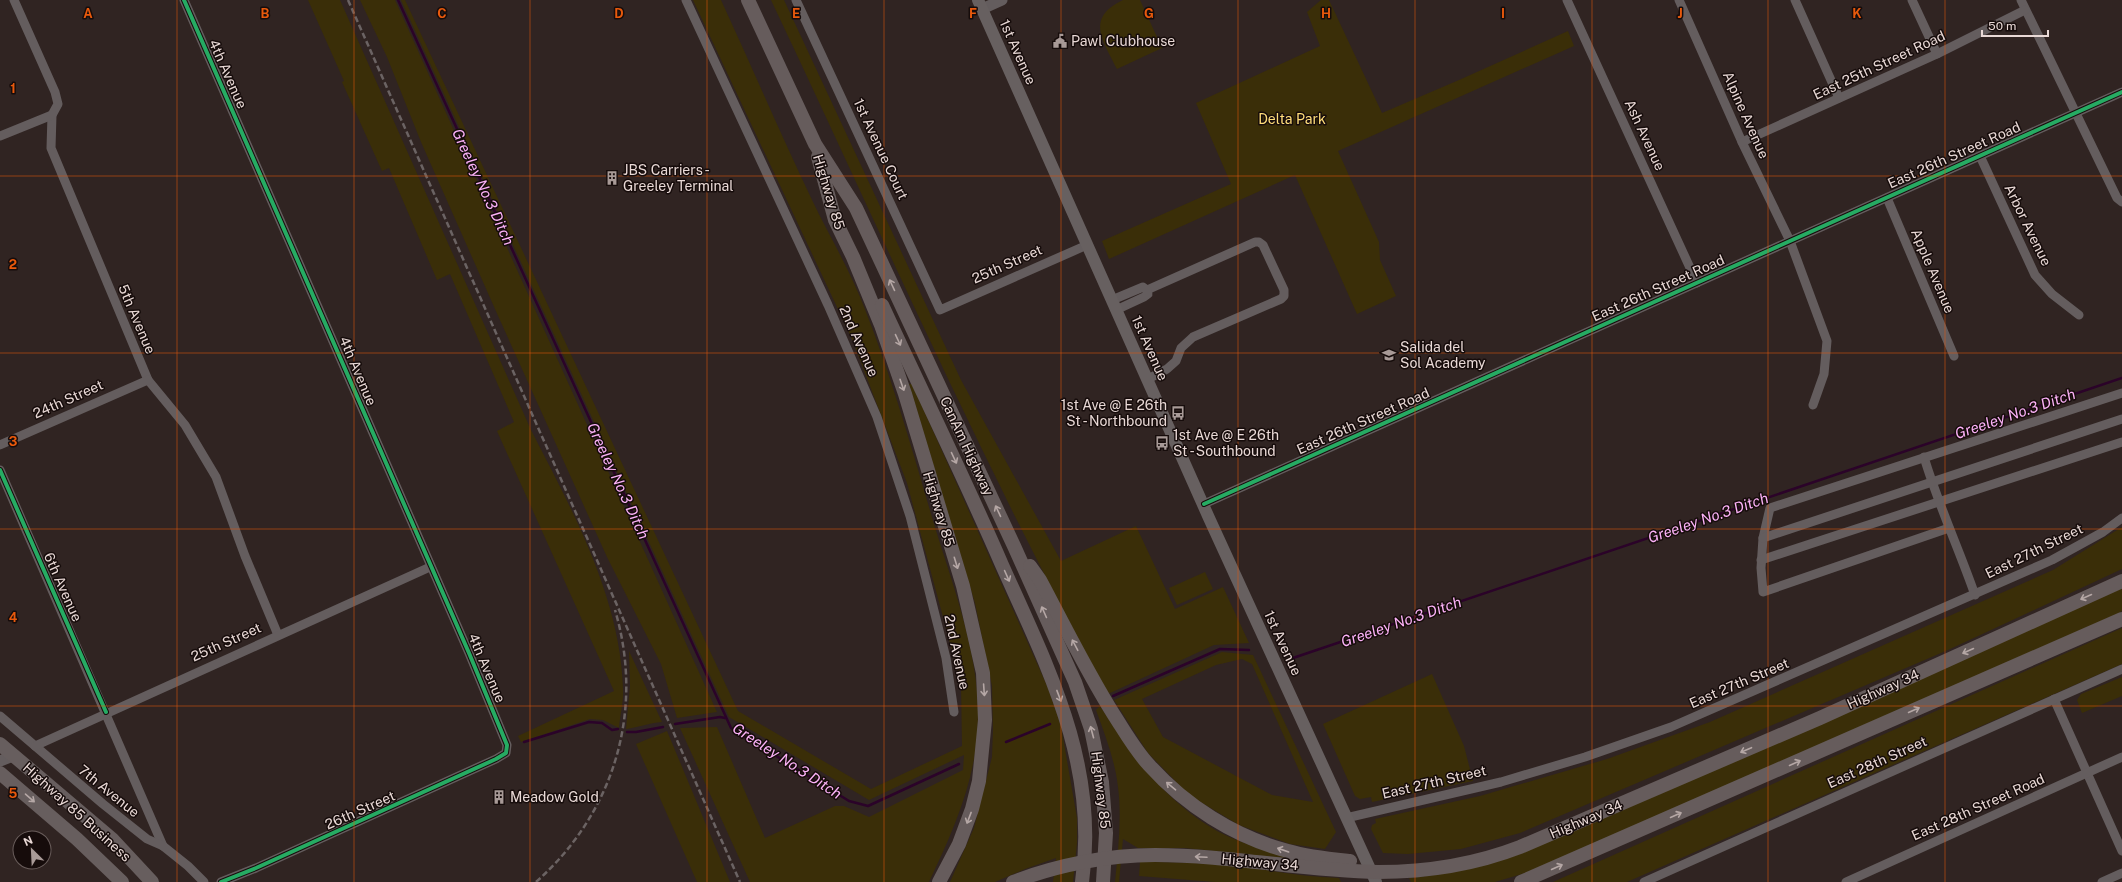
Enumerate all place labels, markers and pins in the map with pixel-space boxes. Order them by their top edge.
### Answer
public building icon: Pawl Clubhouse [1052,33,1068,49]
place label: Pawl Clubhouse [1071,33,1175,49]
place label: JBS Carriers - Greeley Terminal [623,162,734,194]
building icon: JBS Carriers - Greeley Terminal [604,170,620,186]
place label: Salida del Sol Academy [1400,339,1486,371]
school or university icon: Salida del Sol Academy [1381,347,1397,363]
place label: 1st Ave @ E 26th St - Northbound [1061,397,1167,429]
bus stop icon: 1st Ave @ E 26th St - Northbound [1170,405,1186,421]
place label: 1st Ave @ E 26th St - Southbound [1173,427,1279,459]
bus stop icon: 1st Ave @ E 26th St - Southbound [1154,435,1170,451]
building icon: Meadow Gold [491,789,507,805]
place label: Meadow Gold [510,789,599,805]

